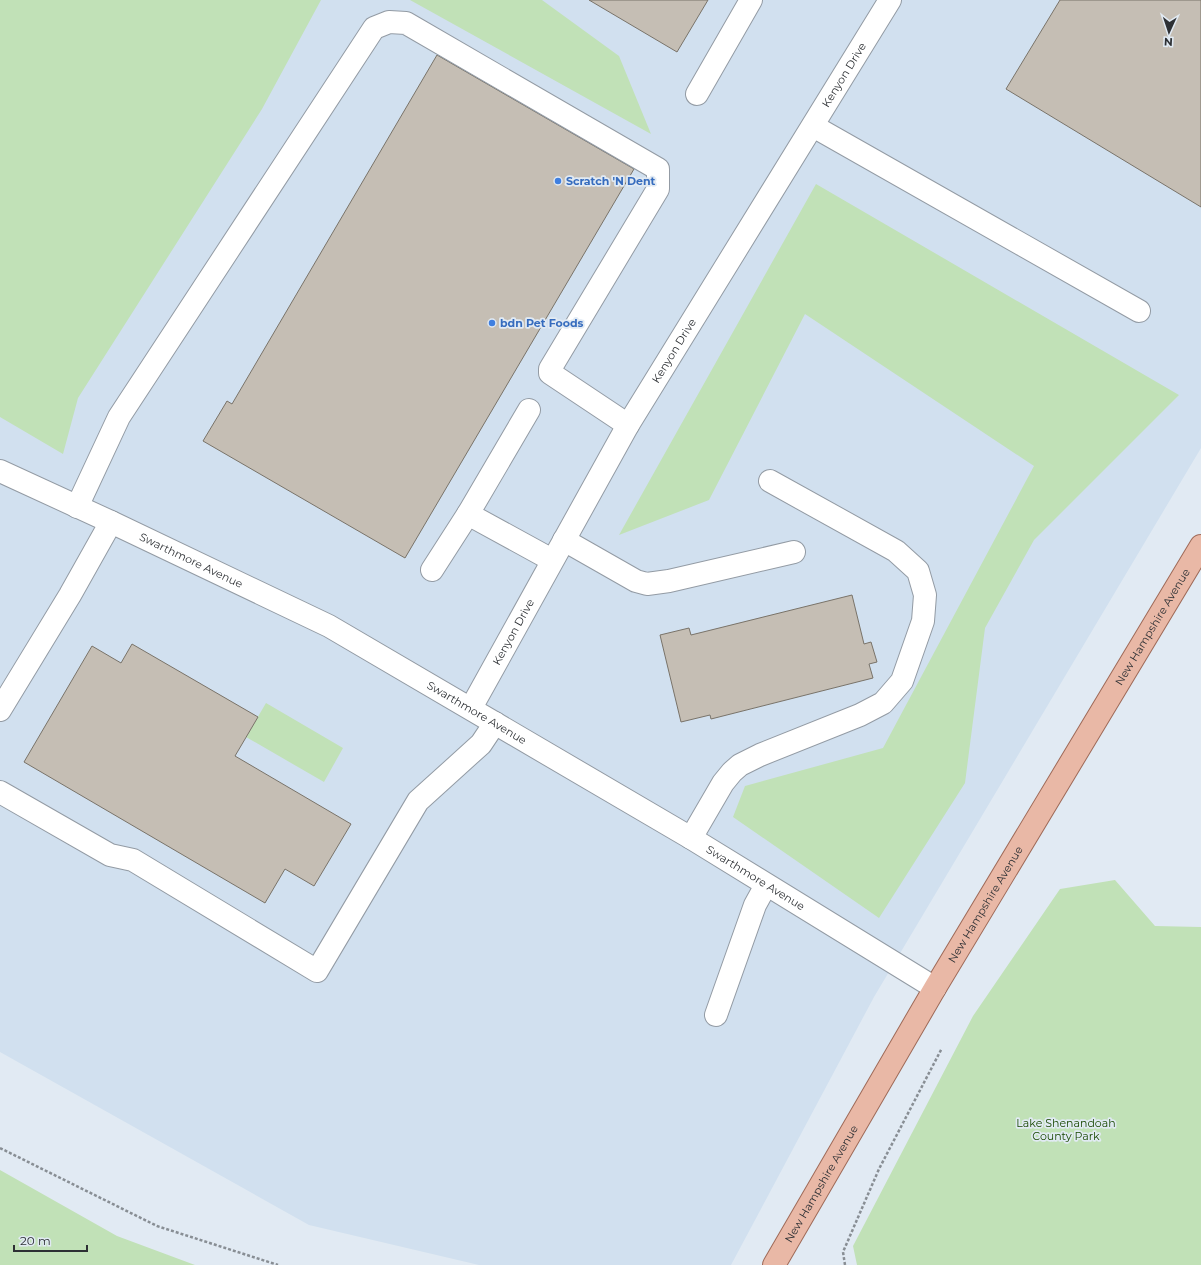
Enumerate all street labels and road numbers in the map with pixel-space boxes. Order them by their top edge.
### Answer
street label: Kenyon Drive [819,40,869,110]
street label: Kenyon Drive [649,315,699,386]
street label: Swarthmore Avenue [137,530,246,591]
street label: New Hampshire Avenue [1112,566,1193,688]
street label: Kenyon Drive [489,596,537,667]
street label: Swarthmore Avenue [424,678,529,747]
street label: Swarthmore Avenue [704,842,808,913]
street label: New Hampshire Avenue [945,843,1026,965]
street label: New Hampshire Avenue [782,1122,861,1245]

